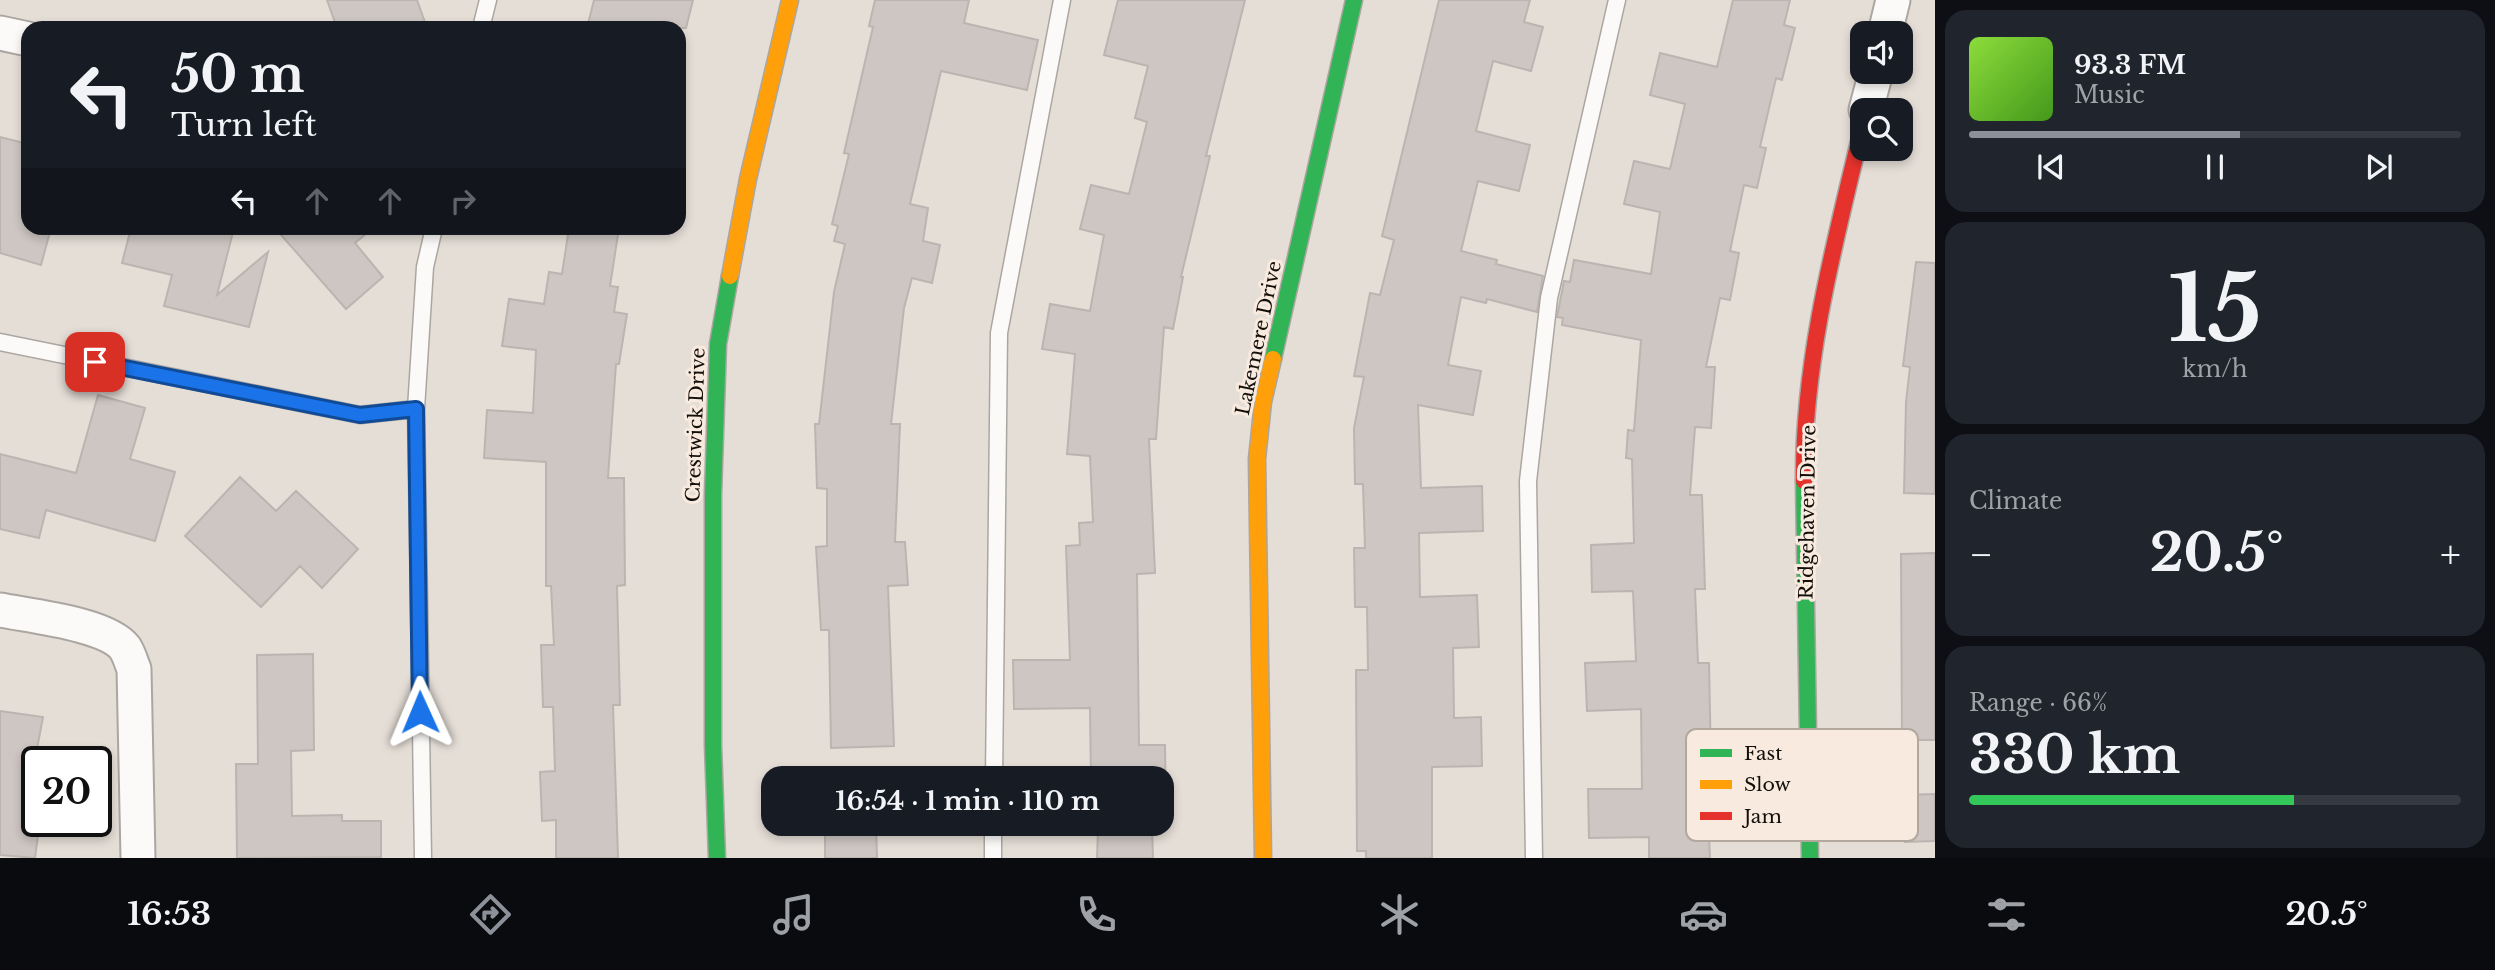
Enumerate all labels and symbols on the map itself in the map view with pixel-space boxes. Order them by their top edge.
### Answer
street label: Lakemere Drive [1231,259,1286,417]
pin [65,332,125,392]
street label: Crestwick Drive [681,347,710,503]
street label: Ridgehaven Drive [1794,425,1821,599]
position arrow [383,675,457,749]
legend [1686,729,1918,841]
text: Fast [1744,742,1783,765]
speed limit sign: 20 [21,746,112,837]
text: Slow [1744,773,1791,796]
text: Jam [1741,805,1782,828]

